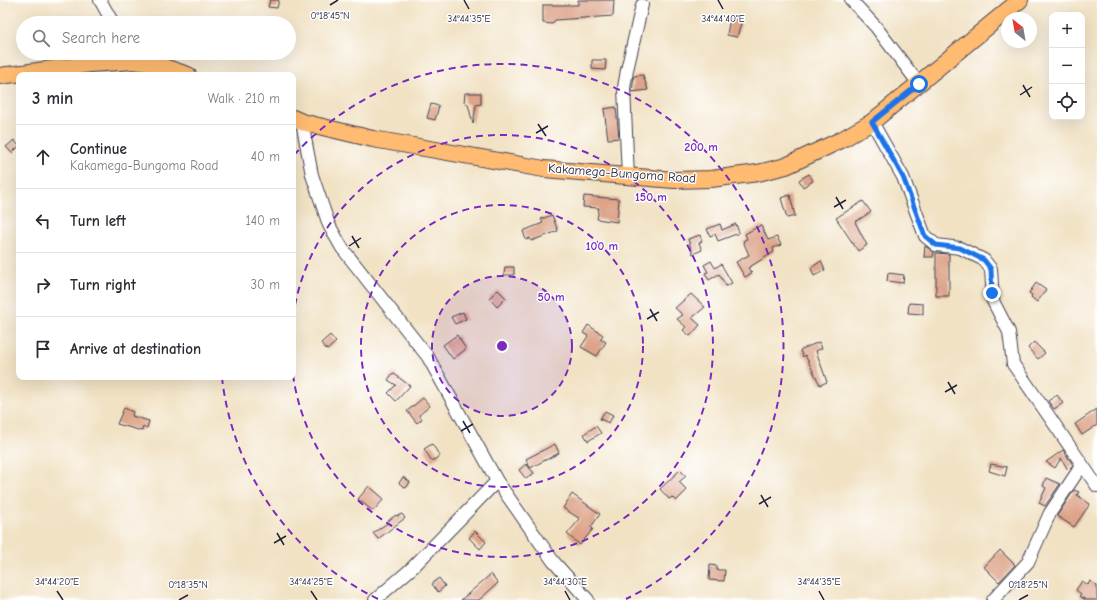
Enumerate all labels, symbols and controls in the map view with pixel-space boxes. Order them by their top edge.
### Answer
text: 0°18'45"N [310,10,350,22]
north arrow [1001,12,1037,48]
map controls [1049,12,1085,120]
button: + [1049,12,1085,48]
text: 34°44'35"E [447,13,491,25]
text: 34°44'40"E [701,13,745,25]
search box [16,16,296,60]
icon: search [30,27,52,49]
text: Search here [62,29,140,47]
button: − [1049,48,1085,84]
route start [910,75,928,93]
button: locate [1049,84,1085,120]
text: 3 min [32,89,73,108]
text: Walk · 210 m [208,91,280,106]
text: Continue [70,140,127,158]
text: 200 m [684,140,718,154]
icon: ahead [32,146,54,168]
text: 40 m [251,149,280,164]
text: Kakamega-Bungoma Road [70,158,218,173]
street label: Kakamega-Bungoma Road [547,160,697,186]
text: 150 m [635,190,667,204]
icon: left [32,210,54,232]
text: Turn left [70,212,126,230]
text: 140 m [246,213,280,228]
text: 100 m [586,239,618,253]
icon: right [32,274,54,296]
text: Turn right [70,276,136,294]
text: 30 m [250,277,280,292]
route end [983,284,1001,302]
text: 50 m [537,290,565,304]
icon: arrive [32,338,54,360]
centre of rings [495,339,509,353]
text: Arrive at destination [70,340,201,358]
text: 34°44'20"E [35,576,79,588]
text: 34°44'25"E [289,576,333,588]
text: 34°44'30"E [543,576,587,588]
text: 34°44'35"E [797,576,841,588]
text: 0°18'35"N [168,579,208,591]
text: 0°18'25"N [1008,579,1048,591]

